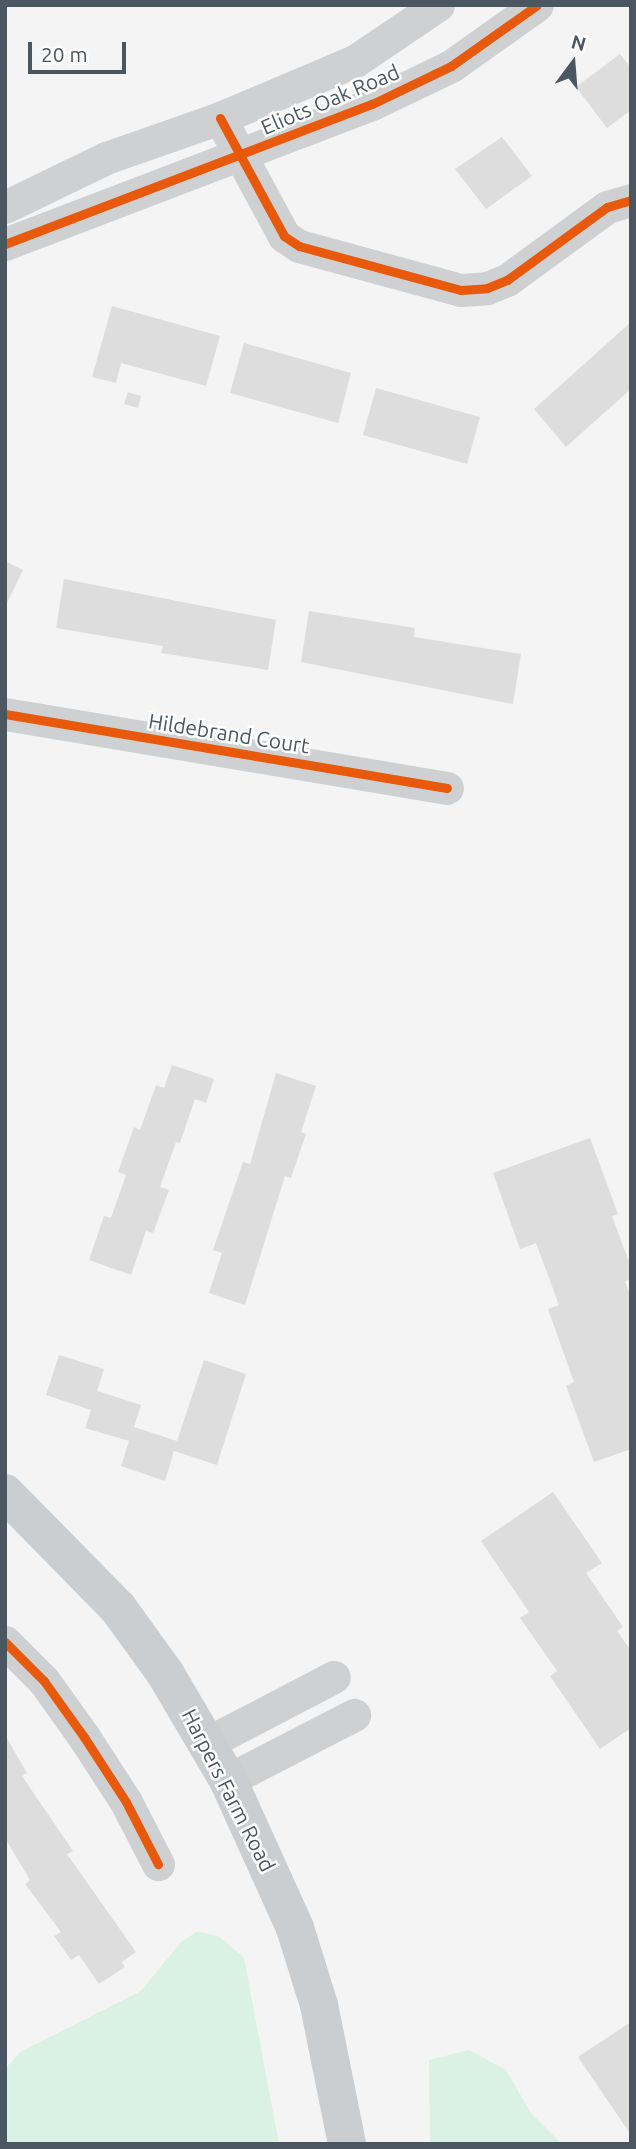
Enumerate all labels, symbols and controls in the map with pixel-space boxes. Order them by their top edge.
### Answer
scale bar [32,28,130,72]
north arrow [538,28,608,98]
text: N [569,30,589,55]
text: 20 m [41,42,88,66]
street label: Eliots Oak Road [257,59,403,139]
street label: Hildebrand Court [147,708,311,758]
street label: Harpers Farm Road [177,1704,281,1876]

